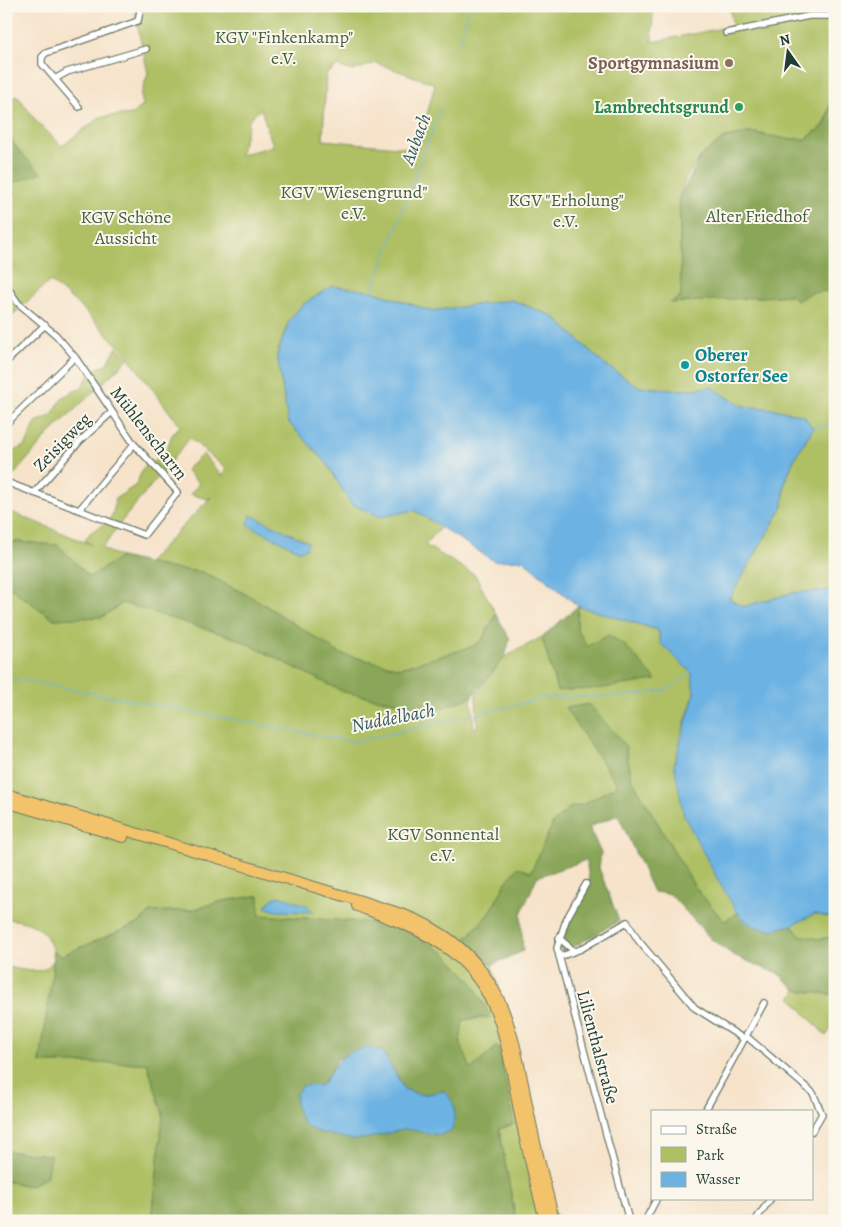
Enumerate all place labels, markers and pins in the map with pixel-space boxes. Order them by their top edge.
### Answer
place label: Sportgymnasium [588,51,719,75]
marker: Sportgymnasium [723,57,735,69]
place label: Lambrechtsgrund [594,95,729,119]
marker: Lambrechtsgrund [733,101,745,113]
place label: Oberer Ostorfer See [695,343,788,388]
marker: Oberer Ostorfer See [679,359,691,371]

